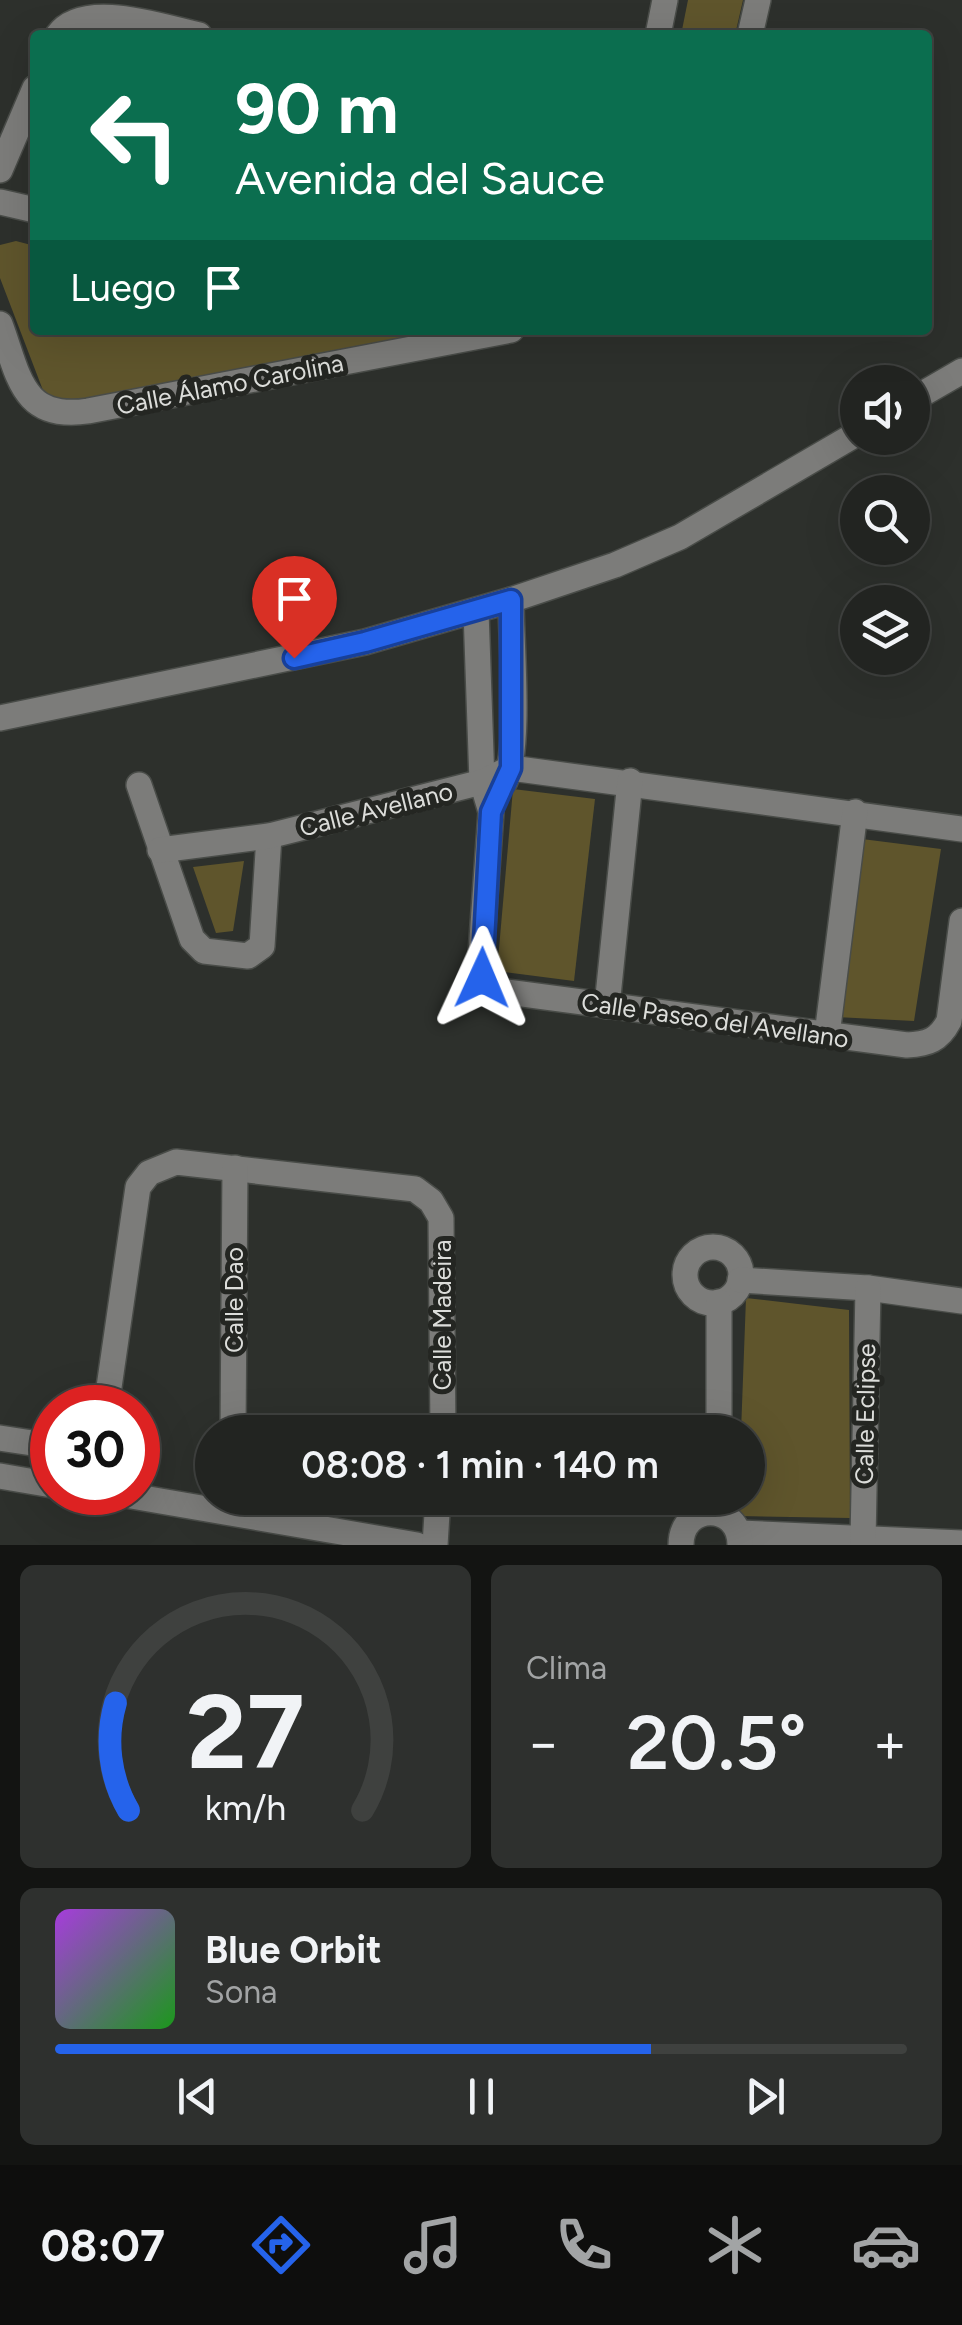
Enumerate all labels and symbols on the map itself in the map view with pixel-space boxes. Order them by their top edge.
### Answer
street label: Calle Álamo Carolina [114,347,346,421]
pin [252,556,337,659]
street label: Calle Avellano [296,775,456,843]
position arrow [430,926,534,1030]
street label: Calle Paseo del Avellano [579,986,851,1054]
street label: Calle Madeira [427,1240,457,1390]
street label: Calle Dao [219,1247,249,1353]
street label: Calle Eclipse [849,1343,881,1485]
speed limit sign: 30 [30,1385,160,1515]

